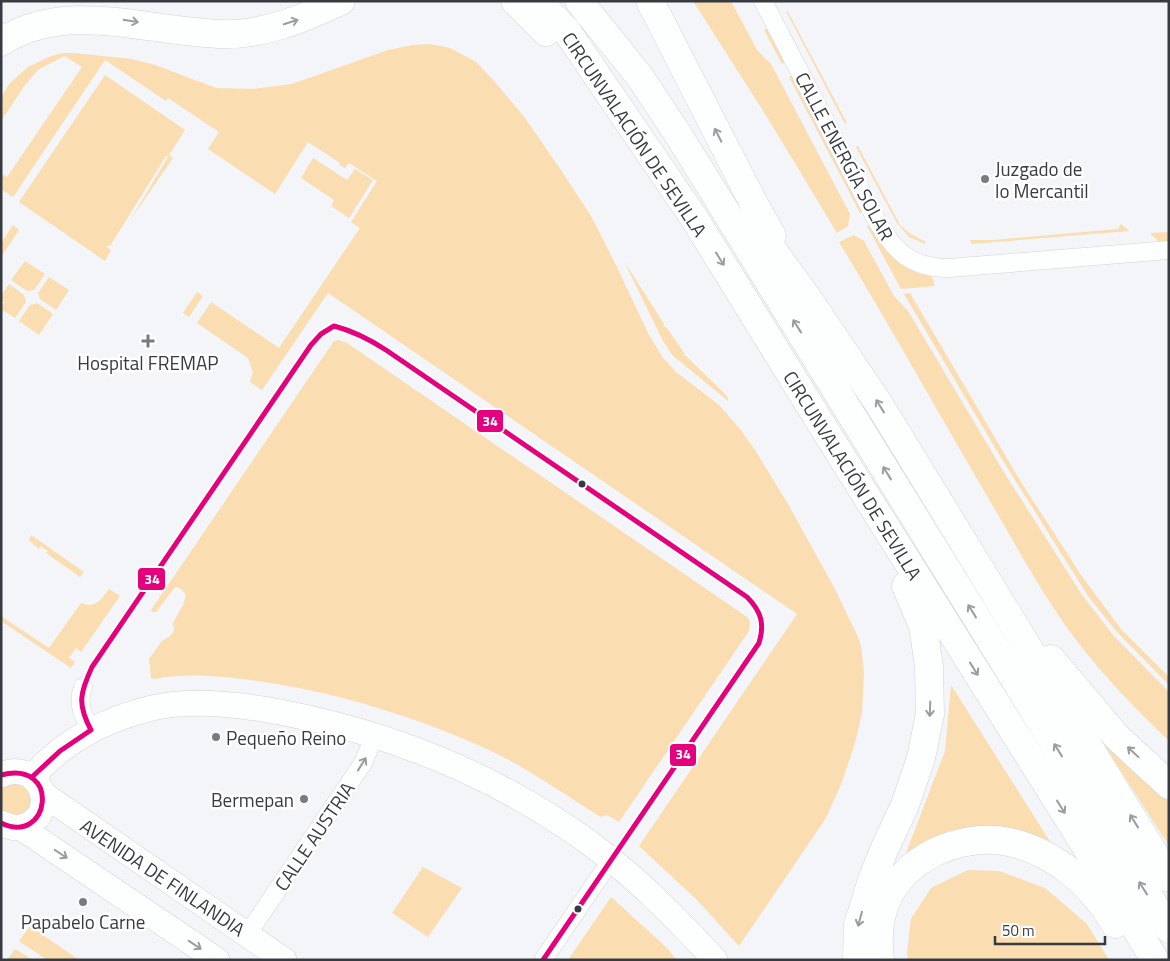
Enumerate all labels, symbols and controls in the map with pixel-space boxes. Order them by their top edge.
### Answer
one-way arrow [122,17,138,27]
one-way arrow [282,17,298,27]
street label: CIRCUNVALACIÓN DE SEVILLA [555,26,715,242]
street label: CALLE ENERGÍA SOLAR [788,67,902,245]
one-way arrow [713,127,723,142]
place label: Juzgado de lo Mercantil [995,154,1089,205]
marker: Juzgado de lo Mercantil [979,173,991,185]
one-way arrow [715,251,725,265]
one-way arrow [792,320,802,334]
marker: Hospital FREMAP [141,334,155,348]
place label: Hospital FREMAP [77,348,219,377]
street label: CIRCUNVALACIÓN DE SEVILLA [777,365,929,585]
one-way arrow [875,400,885,414]
line badge: 34 [476,409,504,433]
text: 34 [482,410,498,431]
one-way arrow [882,466,892,480]
unlabelled marker [577,479,587,489]
line badge: 34 [137,567,166,591]
text: 34 [144,568,160,589]
one-way arrow [967,605,977,619]
one-way arrow [969,662,980,676]
one-way arrow [925,700,935,717]
place label: Pequeño Reino [226,723,346,752]
marker: Pequeño Reino [210,731,222,743]
line badge: 34 [669,743,697,767]
text: 34 [675,743,691,764]
one-way arrow [1052,743,1062,757]
one-way arrow [1126,746,1139,758]
one-way arrow [358,757,368,771]
street label: CALLE AUSTRIA [267,776,361,896]
place label: Bermepan [211,785,294,814]
marker: Bermepan [298,793,310,805]
one-way arrow [1056,799,1066,813]
street label: AVENIDA DE FINLANDIA [75,811,251,943]
one-way arrow [1129,815,1139,829]
one-way arrow [54,848,68,859]
one-way arrow [1138,881,1148,895]
marker: Papabelo Carne [77,896,89,908]
unlabelled marker [573,904,583,914]
place label: Papabelo Carne [21,907,145,936]
one-way arrow [855,911,864,927]
scale bar [995,914,1105,946]
text: 50 m [1002,919,1035,942]
one-way arrow [188,940,202,950]

